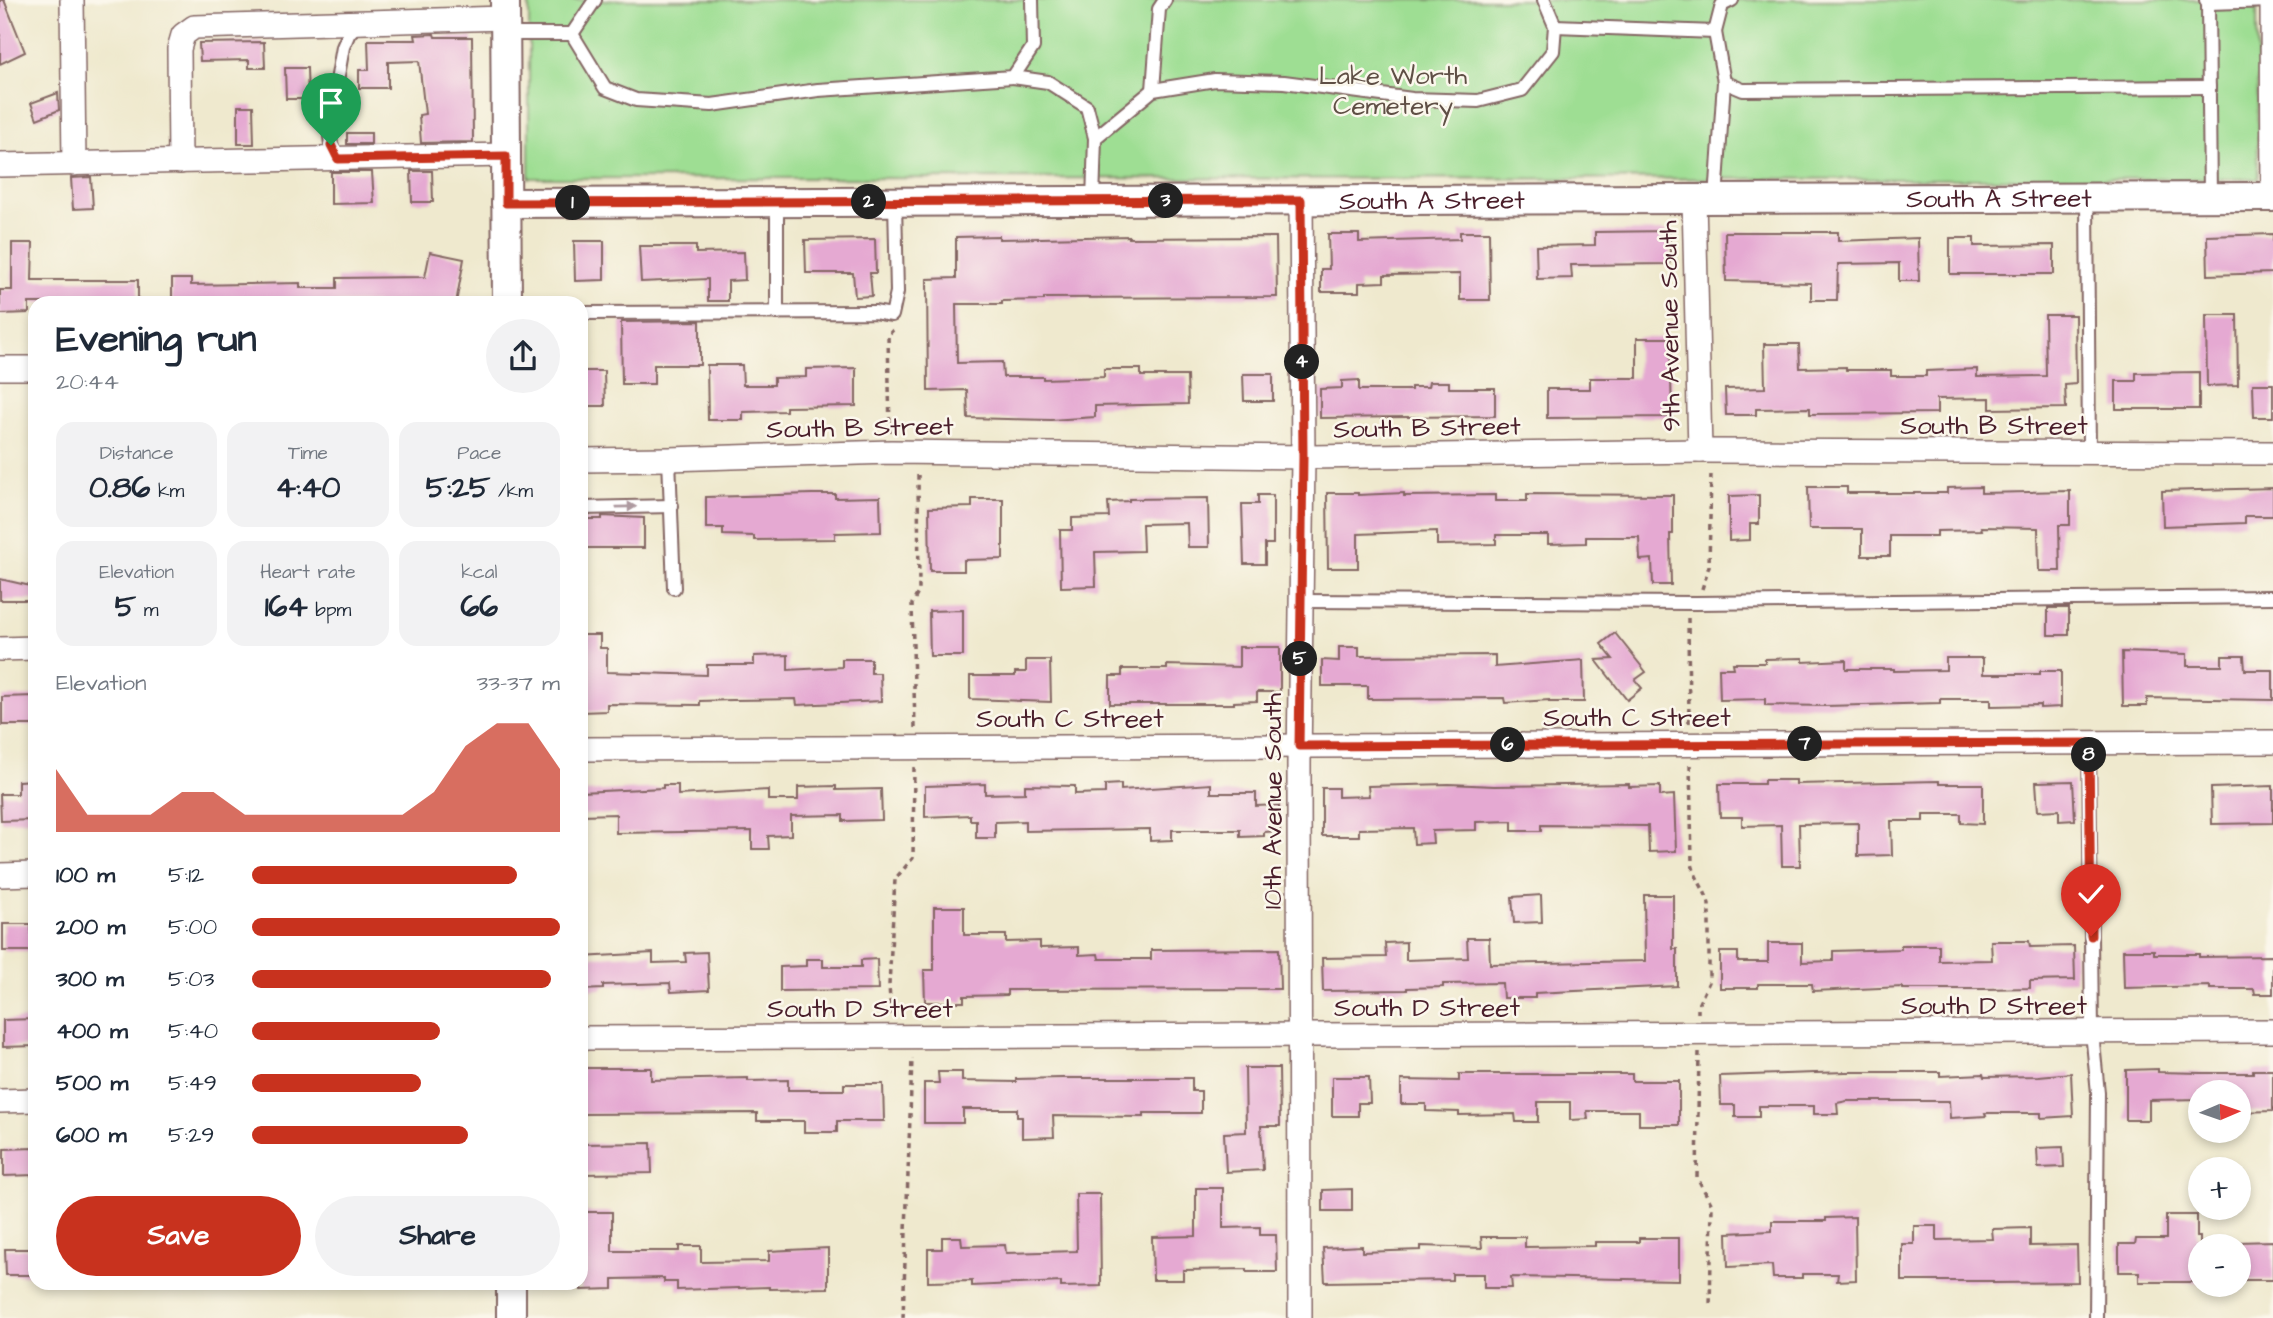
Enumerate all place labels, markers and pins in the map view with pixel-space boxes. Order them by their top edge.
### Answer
pin [301,73,361,145]
pin: 2 [852,184,886,220]
pin: 3 [1148,184,1184,218]
pin: 1 [556,186,590,220]
pin: 4 [1284,344,1320,380]
pin: 5 [1282,642,1318,676]
pin: 7 [1787,726,1822,762]
pin: 6 [1490,728,1526,762]
pin: 8 [2072,738,2106,772]
pin [2061,864,2121,936]

